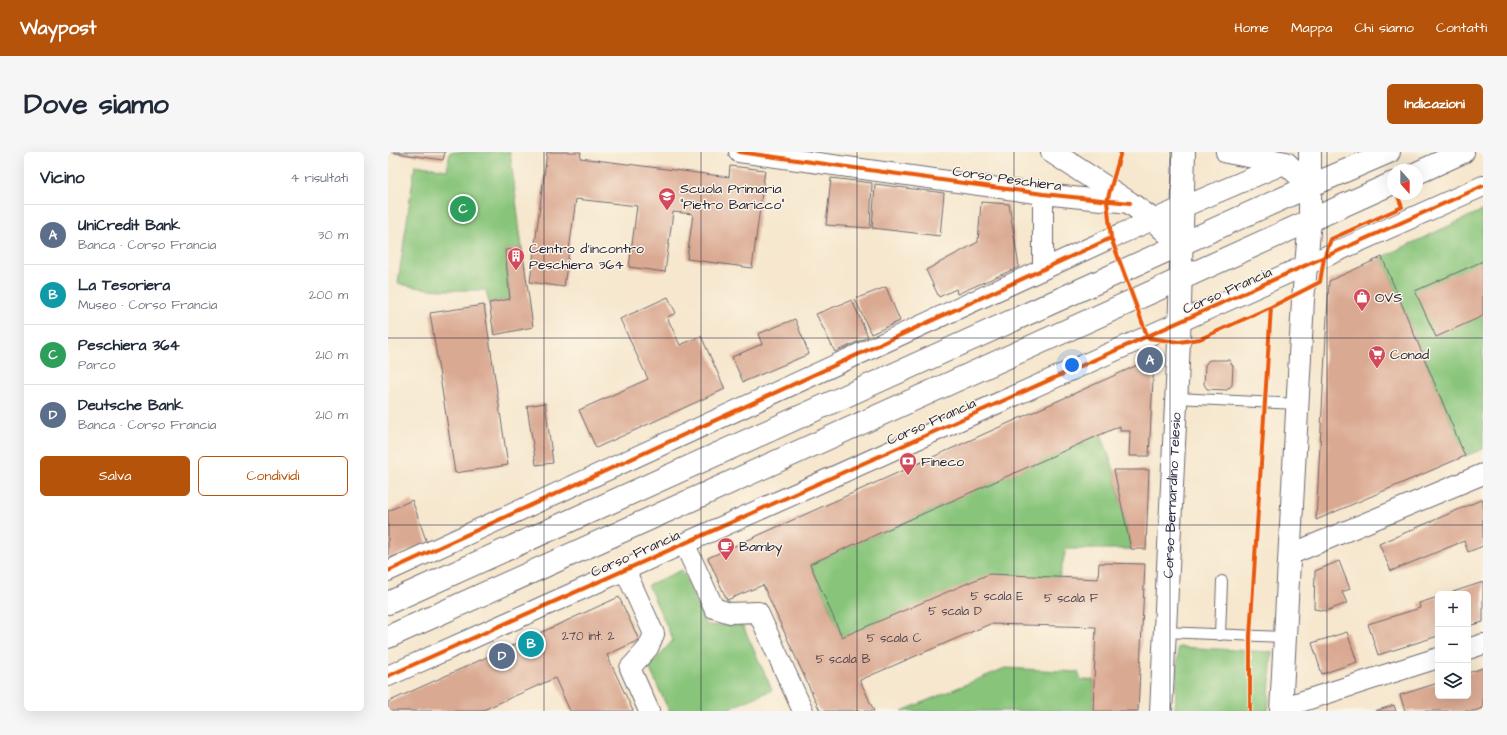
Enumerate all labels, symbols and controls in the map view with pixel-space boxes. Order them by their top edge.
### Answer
text: Waypost [20,15,96,42]
text: Home [1234,18,1269,38]
text: Mappa [1291,18,1332,38]
text: Chi siamo [1354,18,1414,38]
text: Contatti [1436,18,1487,38]
button: Indicazioni [1387,84,1483,124]
text: Dove siamo [24,85,169,124]
street label: Corso Peschiera [951,161,1063,197]
north arrow [1387,164,1423,200]
text: Vicino [40,166,85,190]
text: 4 risultati [291,169,348,187]
place label: Scuola Primaria "Pietro Baricco" [680,179,785,215]
school or university icon: Scuola Primaria "Pietro Baricco" [657,186,677,211]
pin: C [450,194,476,224]
text: UniCredit Bank [78,215,180,236]
text: A [49,226,57,244]
text: 30 m [318,226,348,244]
text: Banca · Corso Francia [78,236,216,254]
place label: Centro d'incontro Peschiera 364 [529,239,644,275]
building icon: Centro d'incontro Peschiera 364 [506,246,526,271]
street label: Corso Francia [1180,262,1275,320]
text: La Tesoriera [78,275,170,296]
text: B [48,286,58,304]
text: 200 m [309,286,348,304]
shop icon: OVS [1352,287,1372,312]
place label: OVS [1375,288,1402,308]
text: Museo · Corso Francia [78,296,217,314]
text: Peschiera 364 [78,335,180,356]
supermarket icon: Conad [1367,344,1387,369]
pin: A [1137,345,1163,375]
place label: Conad [1390,345,1429,365]
text: C [48,346,58,364]
text: 210 m [315,346,348,364]
your location [1062,355,1082,375]
text: Parco [78,356,116,374]
street label: Corso Francia [884,393,979,451]
text: Deutsche Bank [78,395,183,416]
text: D [49,406,57,424]
text: 210 m [315,406,348,424]
street label: Corso Bernardino Telesio [1158,412,1187,579]
text: Banca · Corso Francia [78,416,216,434]
bank icon: Fineco [898,451,918,476]
place label: Fineco [921,452,964,472]
button: Salva [40,456,190,496]
button: Condividi [198,456,348,496]
street label: Corso Francia [588,525,683,583]
cafe icon: Bamby [716,536,736,561]
place label: Bamby [739,537,783,557]
house number: 5 scala E [971,588,1023,605]
house number: 5 scala F [1044,590,1099,607]
map controls [1435,591,1471,699]
button: + [1435,591,1471,627]
house number: 5 scala D [928,603,982,620]
button: − [1435,627,1471,663]
house number: 270 int. 2 [562,628,614,645]
pin: B [518,629,544,659]
house number: 5 scala C [867,630,922,647]
pin: D [489,641,515,671]
house number: 5 scala B [816,651,871,668]
button: layers [1435,663,1471,699]

